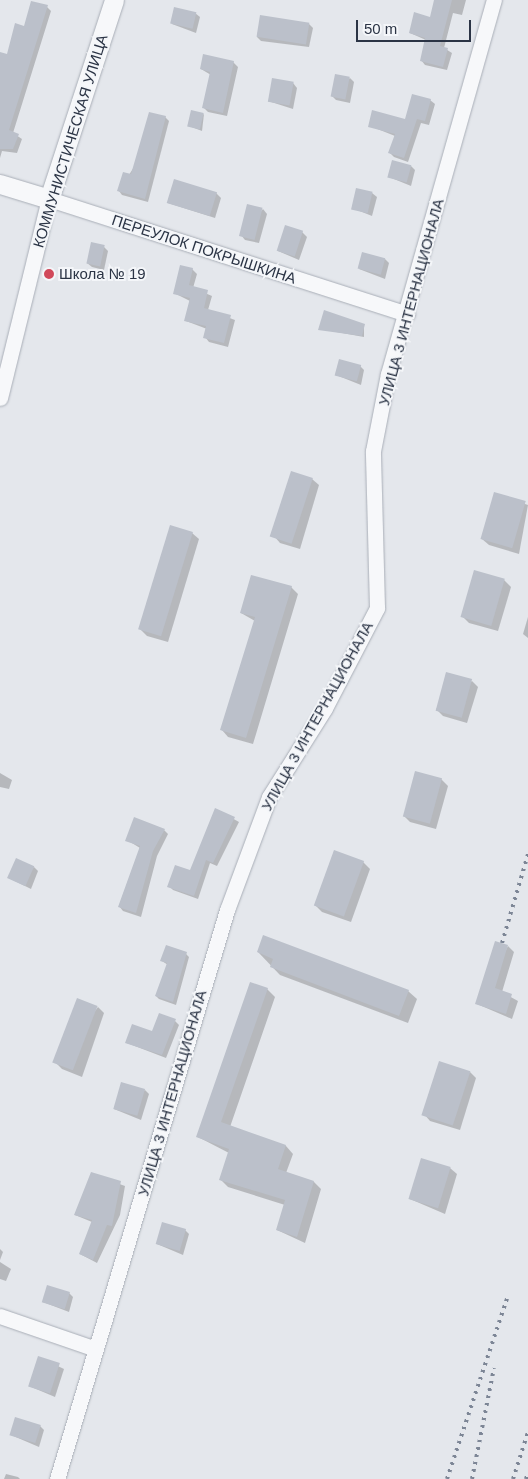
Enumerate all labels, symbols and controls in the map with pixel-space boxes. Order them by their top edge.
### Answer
scale bar [358,10,473,42]
text: 50 m [364,20,397,37]
street label: КОММУНИСТИЧЕСКАЯ УЛИЦА [29,32,111,250]
street label: УЛИЦА 3 ИНТЕРНАЦИОНАЛА [375,197,447,407]
street label: ПЕРЕУЛОК ПОКРЫШКИНА [110,211,298,287]
place label: Школа № 19 [59,265,146,283]
marker: Школа № 19 [43,268,55,280]
street label: УЛИЦА 3 ИНТЕРНАЦИОНАЛА [257,618,377,814]
street label: УЛИЦА 3 ИНТЕРНАЦИОНАЛА [134,988,210,1198]

